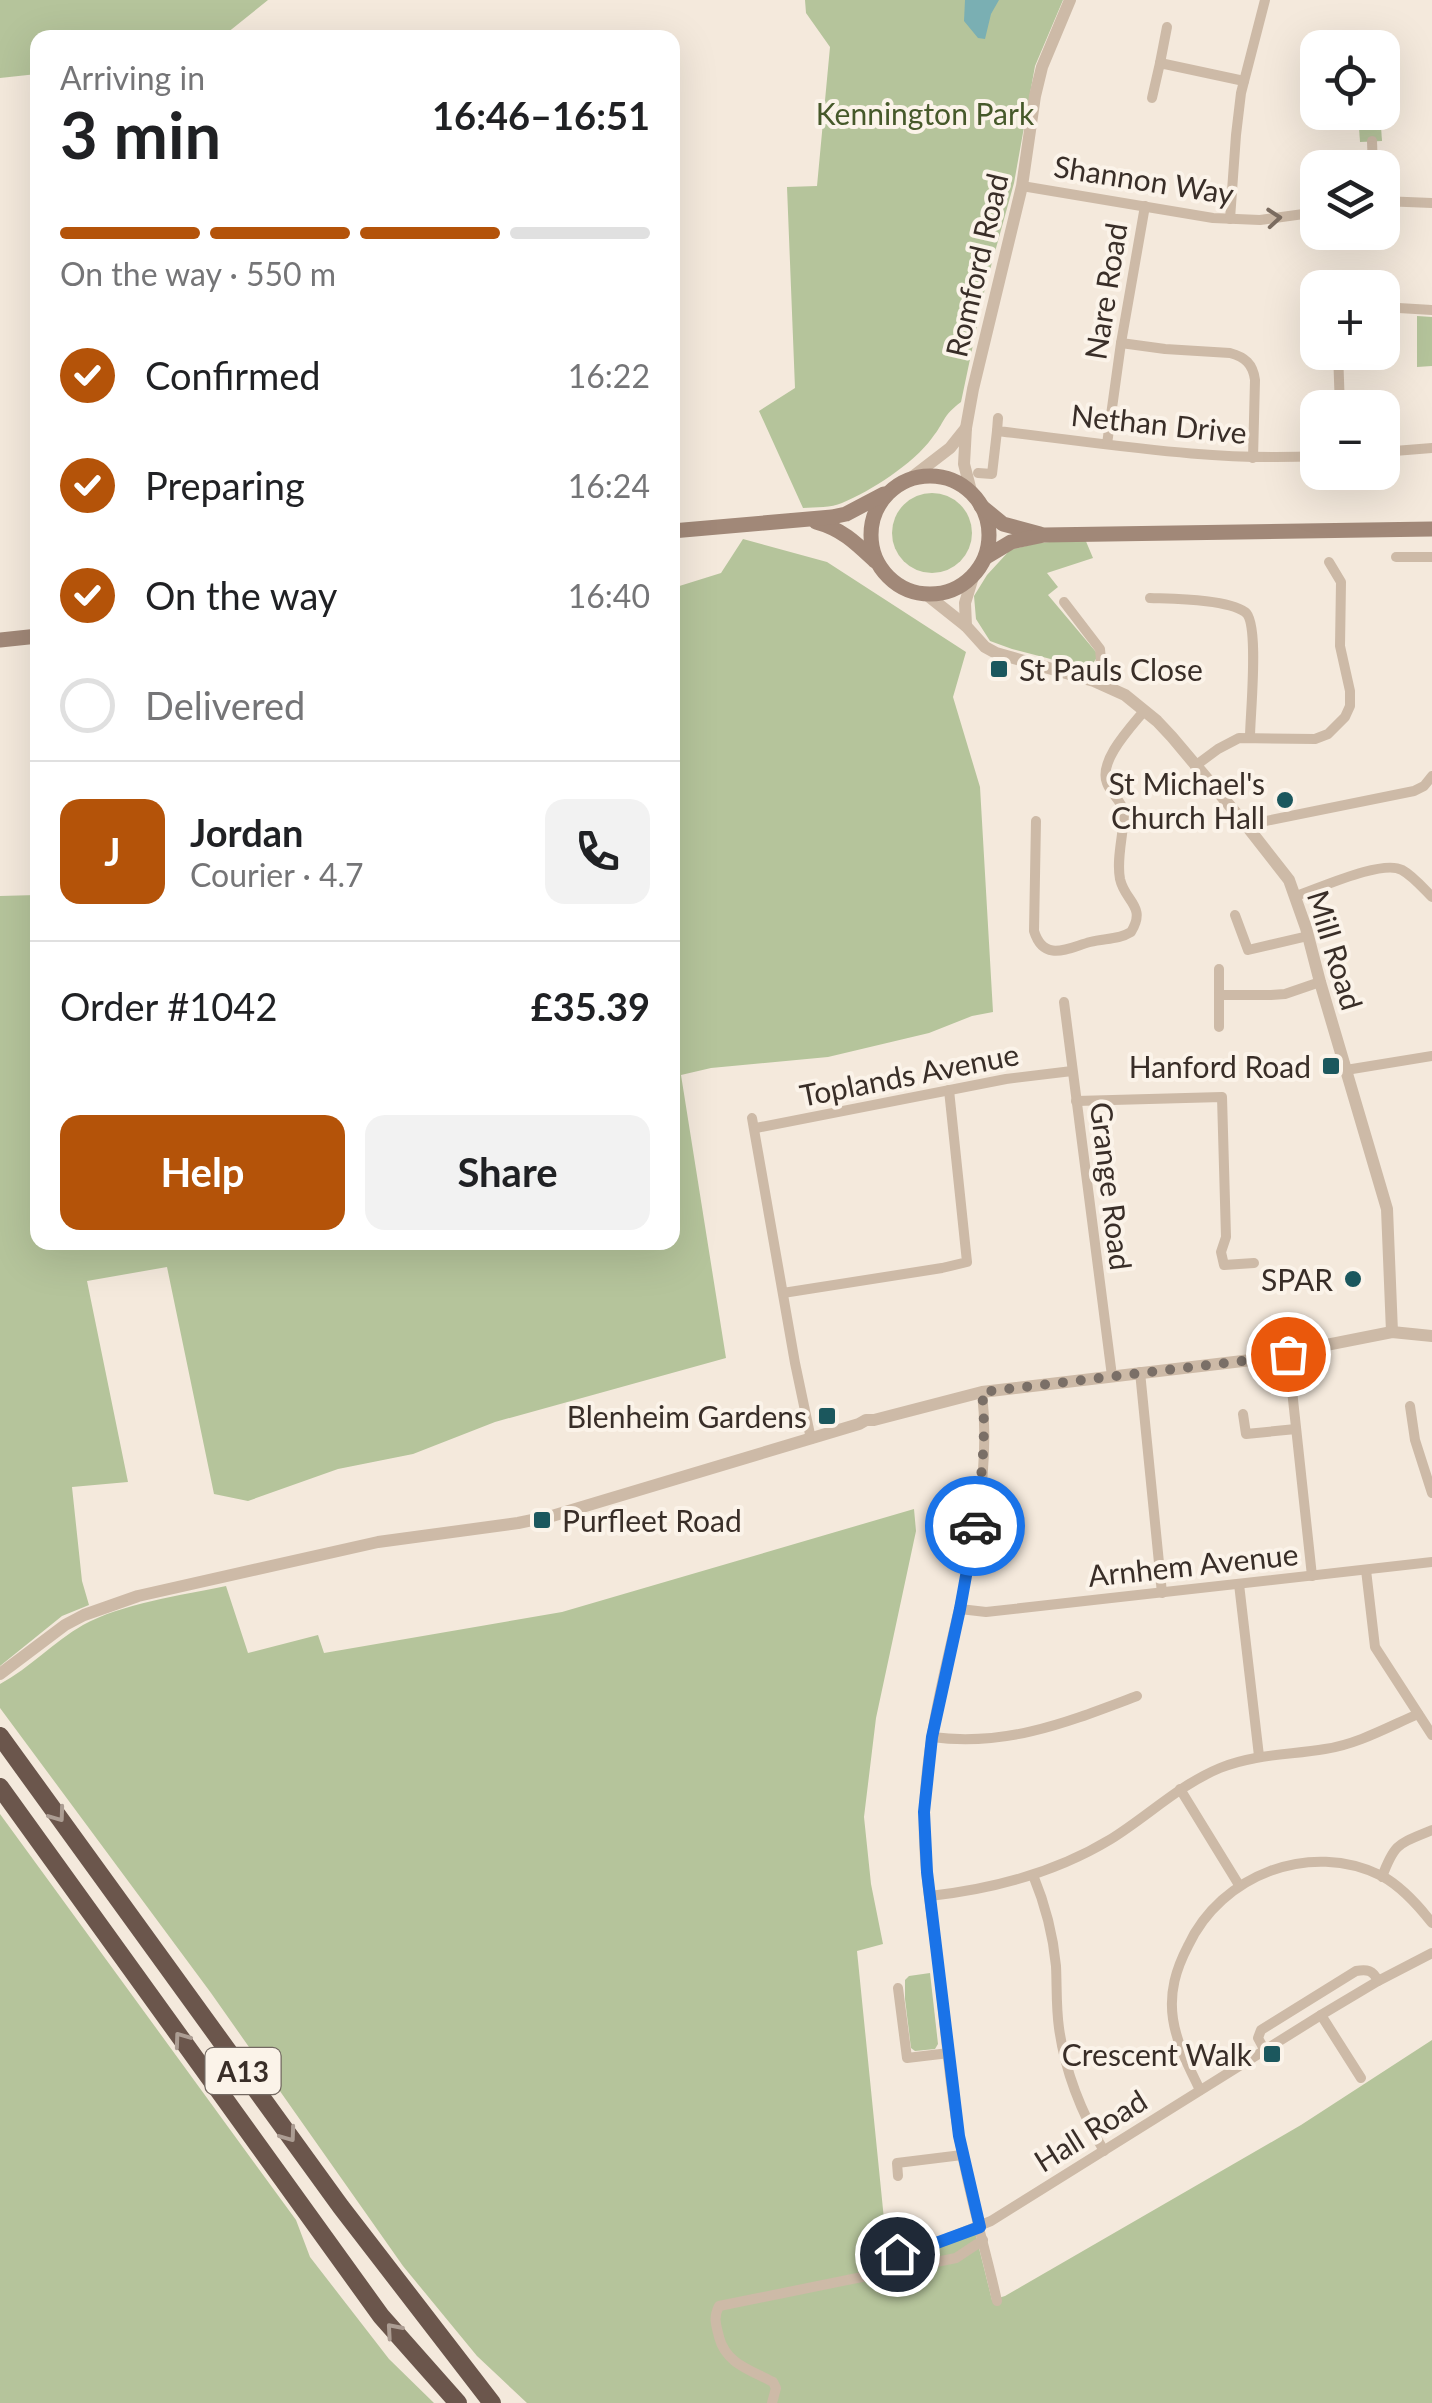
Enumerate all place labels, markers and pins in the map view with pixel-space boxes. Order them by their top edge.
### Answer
place label: St Pauls Close [1019,651,1203,687]
marker: St Pauls Close [988,658,1010,680]
place label: St Michael's Church Hall [1108,765,1265,835]
marker: St Michael's Church Hall [1274,789,1296,811]
place label: Hanford Road [1129,1048,1311,1084]
marker: Hanford Road [1320,1055,1342,1077]
place label: SPAR [1261,1261,1333,1297]
marker: SPAR [1342,1268,1364,1290]
pin [1246,1312,1331,1397]
place label: Blenheim Gardens [567,1398,807,1434]
marker: Blenheim Gardens [816,1405,838,1427]
place label: Purfleet Road [562,1502,742,1538]
marker: Purfleet Road [531,1509,553,1531]
place label: Crescent Walk [1062,2036,1253,2072]
marker: Crescent Walk [1261,2043,1283,2065]
pin [855,2212,940,2297]

